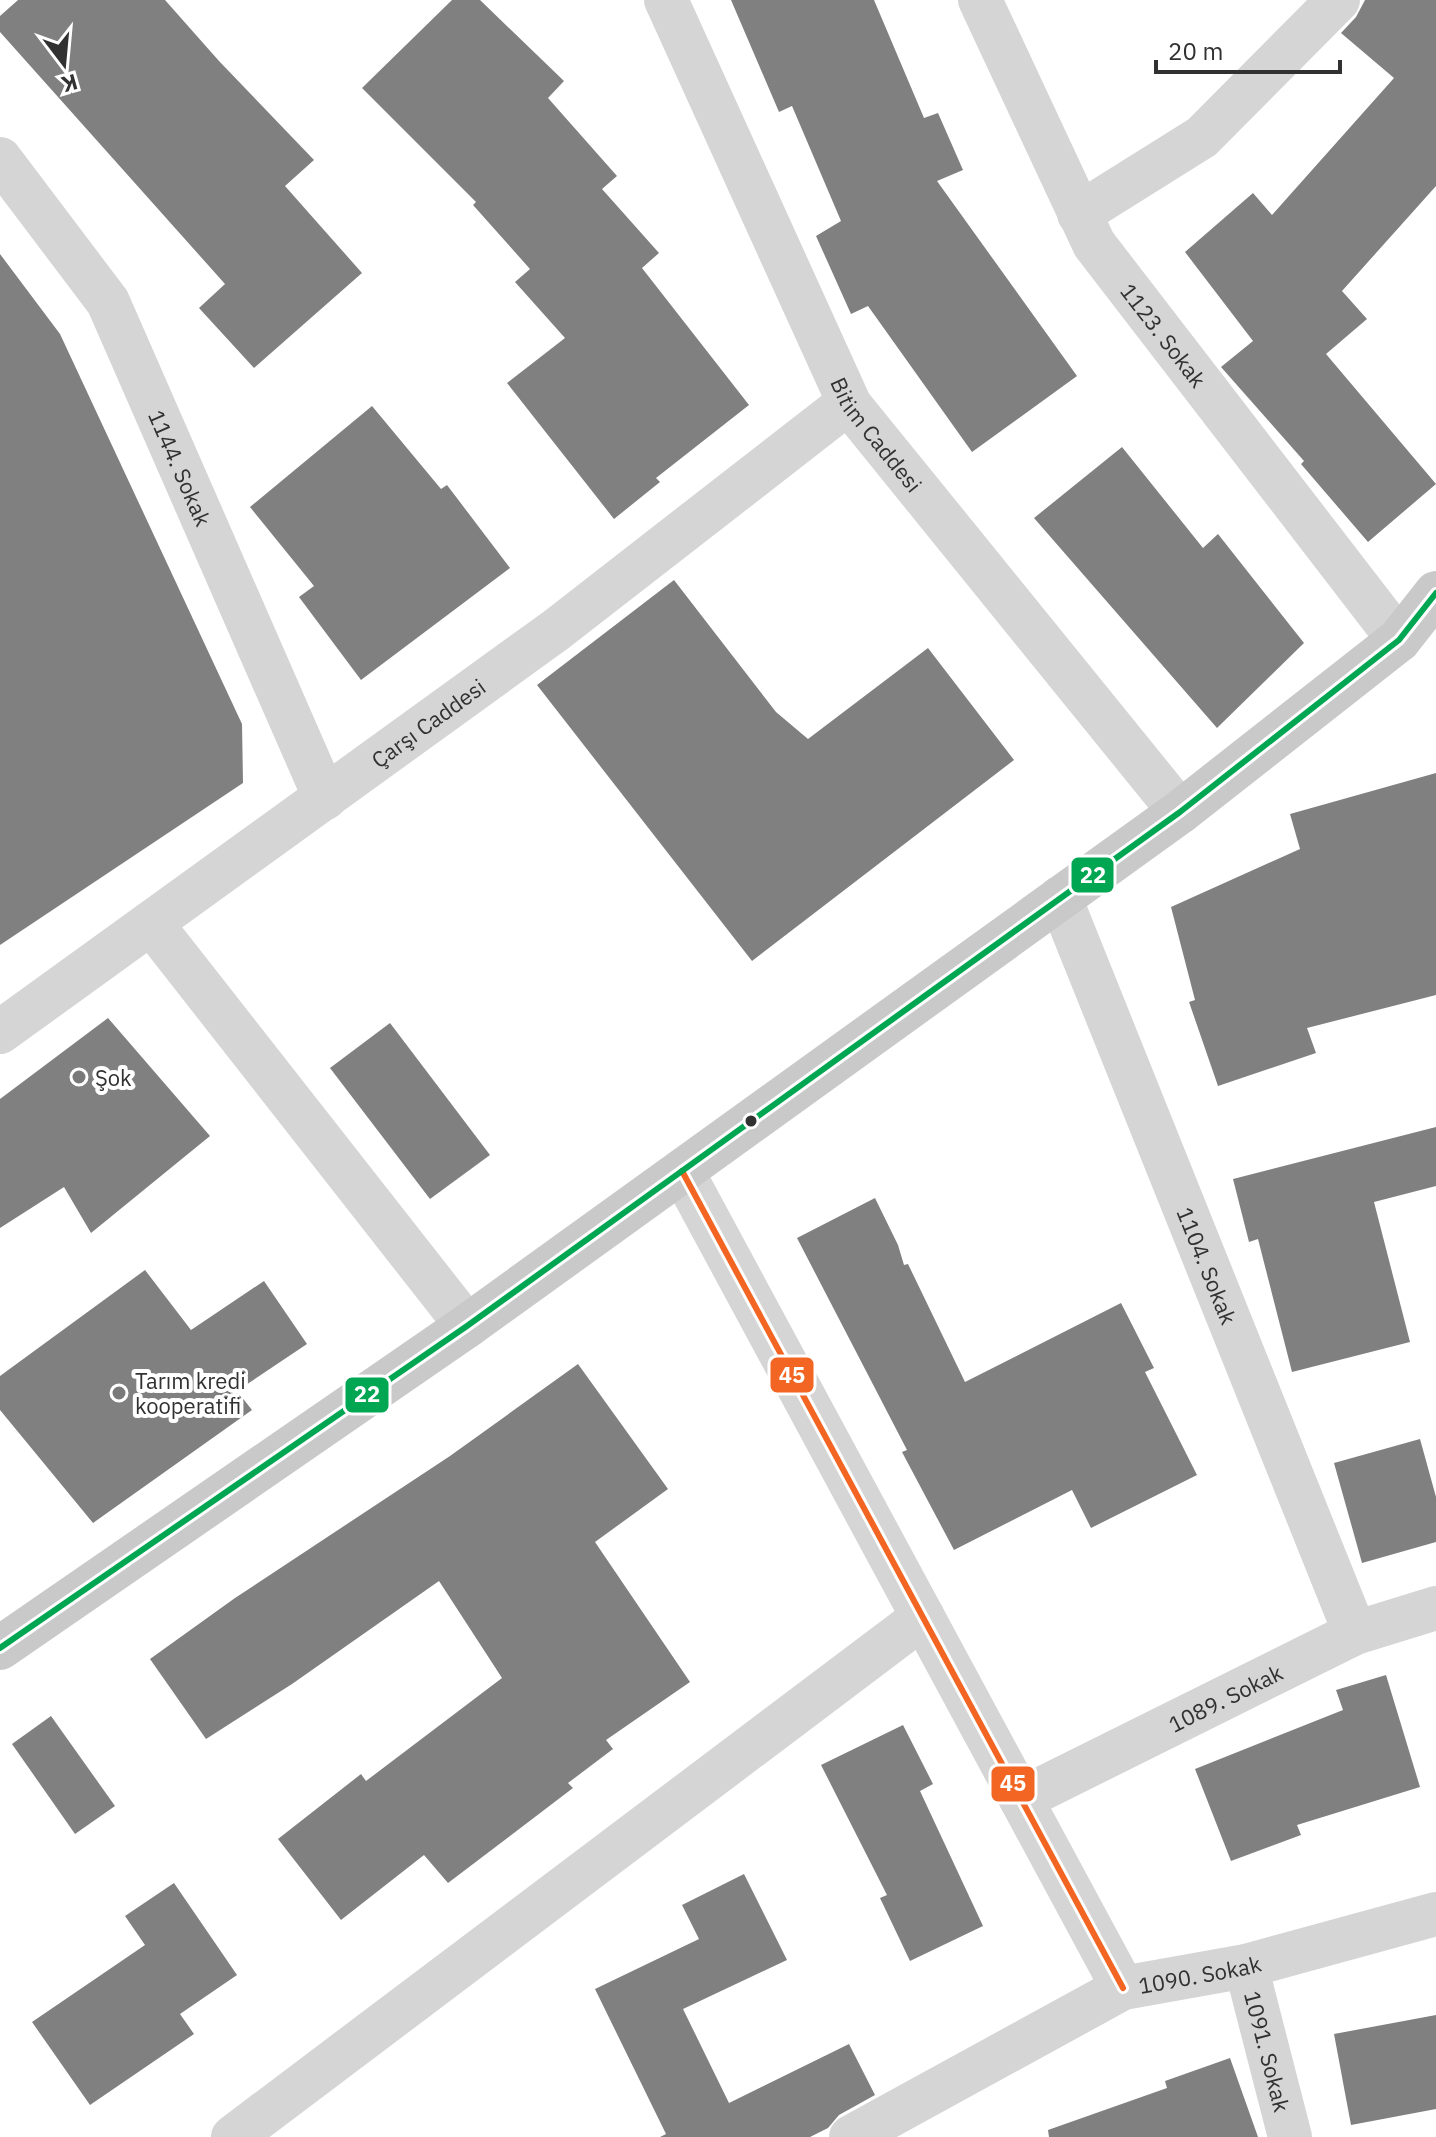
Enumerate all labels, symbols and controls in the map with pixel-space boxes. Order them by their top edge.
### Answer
north arrow [24,24,104,104]
scale bar [1156,24,1340,74]
text: 20 m [1168,35,1223,67]
text: K [58,68,81,100]
street label: 1123. Sokak [1115,277,1214,393]
street label: Bitim Caddesi [825,372,929,498]
street label: 1144. Sokak [142,405,219,531]
street label: Çarşı Caddesi [365,672,491,774]
line badge: 22 [1070,856,1115,894]
text: 22 [1080,860,1106,889]
place label: Şok [95,1063,132,1092]
marker: Şok [70,1068,88,1086]
unlabelled marker [743,1113,759,1129]
street label: 1104. Sokak [1171,1203,1244,1329]
line badge: 45 [769,1356,815,1394]
text: 45 [779,1360,805,1389]
place label: Tarım kredi kooperatifi [135,1366,246,1420]
line badge: 22 [344,1376,390,1414]
text: 22 [354,1379,380,1408]
marker: Tarım kredi kooperatifi [110,1384,128,1402]
street label: 1089. Sokak [1163,1657,1287,1738]
line badge: 45 [990,1765,1036,1803]
text: 45 [1000,1768,1026,1797]
street label: 1090. Sokak [1136,1948,1265,1999]
street label: 1091. Sokak [1238,1988,1298,2115]

